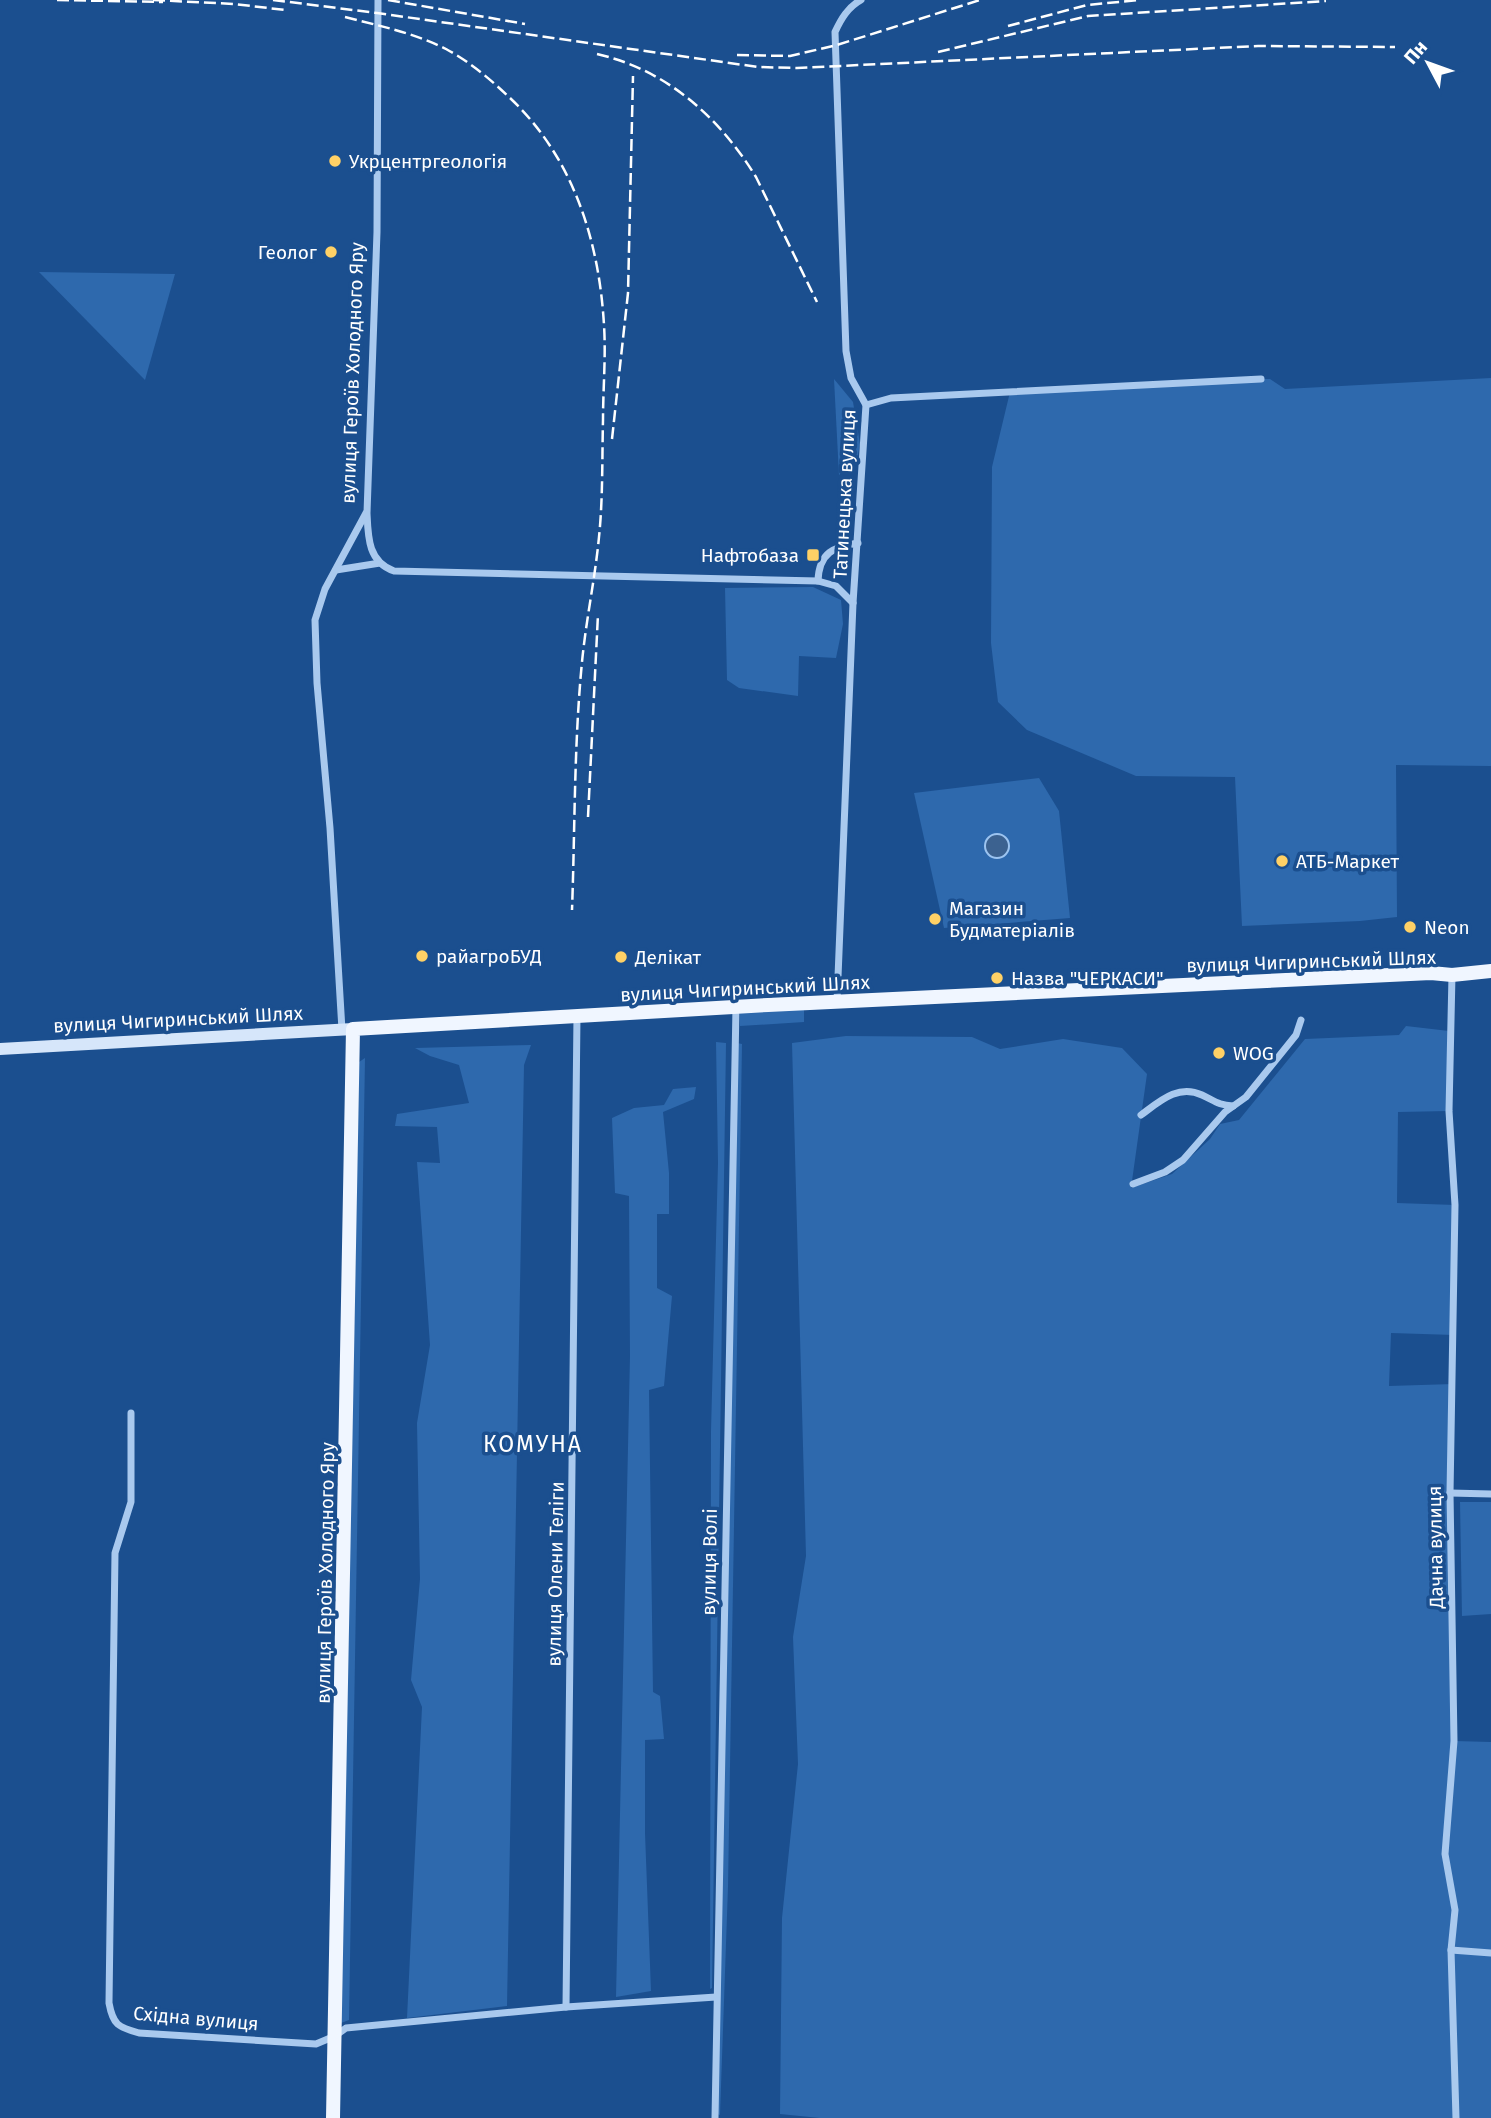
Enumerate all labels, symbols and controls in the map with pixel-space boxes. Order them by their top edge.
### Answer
north arrow [1393,28,1463,98]
text: Пн [1399,36,1432,69]
place label: Укрцентргеологія [349,150,507,173]
marker: Укрцентргеологія [327,153,343,169]
place label: Геолог [258,241,318,264]
street label: вулиця Героїв Холодного Яру [336,241,369,504]
marker: Геолог [323,244,339,260]
street label: Татинецька вулиця [829,409,860,579]
place label: Нафтобаза [701,544,799,567]
marker: Нафтобаза [805,547,821,563]
place label: АТБ-Маркет [1296,850,1399,873]
marker: АТБ-Маркет [1274,853,1290,869]
place label: Магазин Будматеріалів [949,897,1075,942]
marker: Магазин Будматеріалів [927,911,943,927]
place label: Neon [1424,916,1470,939]
marker: Neon [1402,919,1418,935]
place label: райагроБУД [436,945,542,968]
place label: Делікат [634,946,702,969]
street label: вулиця Чигиринський Шлях [1186,946,1437,977]
marker: райагроБУД [414,948,430,964]
marker: Делікат [613,949,629,965]
place label: Назва "ЧЕРКАСИ" [1011,967,1164,990]
street label: вулиця Чигиринський Шлях [620,970,871,1007]
marker: Назва "ЧЕРКАСИ" [989,970,1005,986]
street label: вулиця Чигиринський Шлях [53,1001,304,1038]
place label: WOG [1233,1042,1274,1065]
marker: WOG [1211,1045,1227,1061]
district label: КОМУНА [483,1430,583,1458]
street label: вулиця Героїв Холодного Яру [312,1441,339,1704]
street label: вулиця Олени Теліги [542,1481,569,1667]
street label: Дачна вулиця [1423,1486,1448,1609]
street label: вулиця Волі [697,1508,722,1616]
street label: Східна вулиця [132,2002,260,2035]

